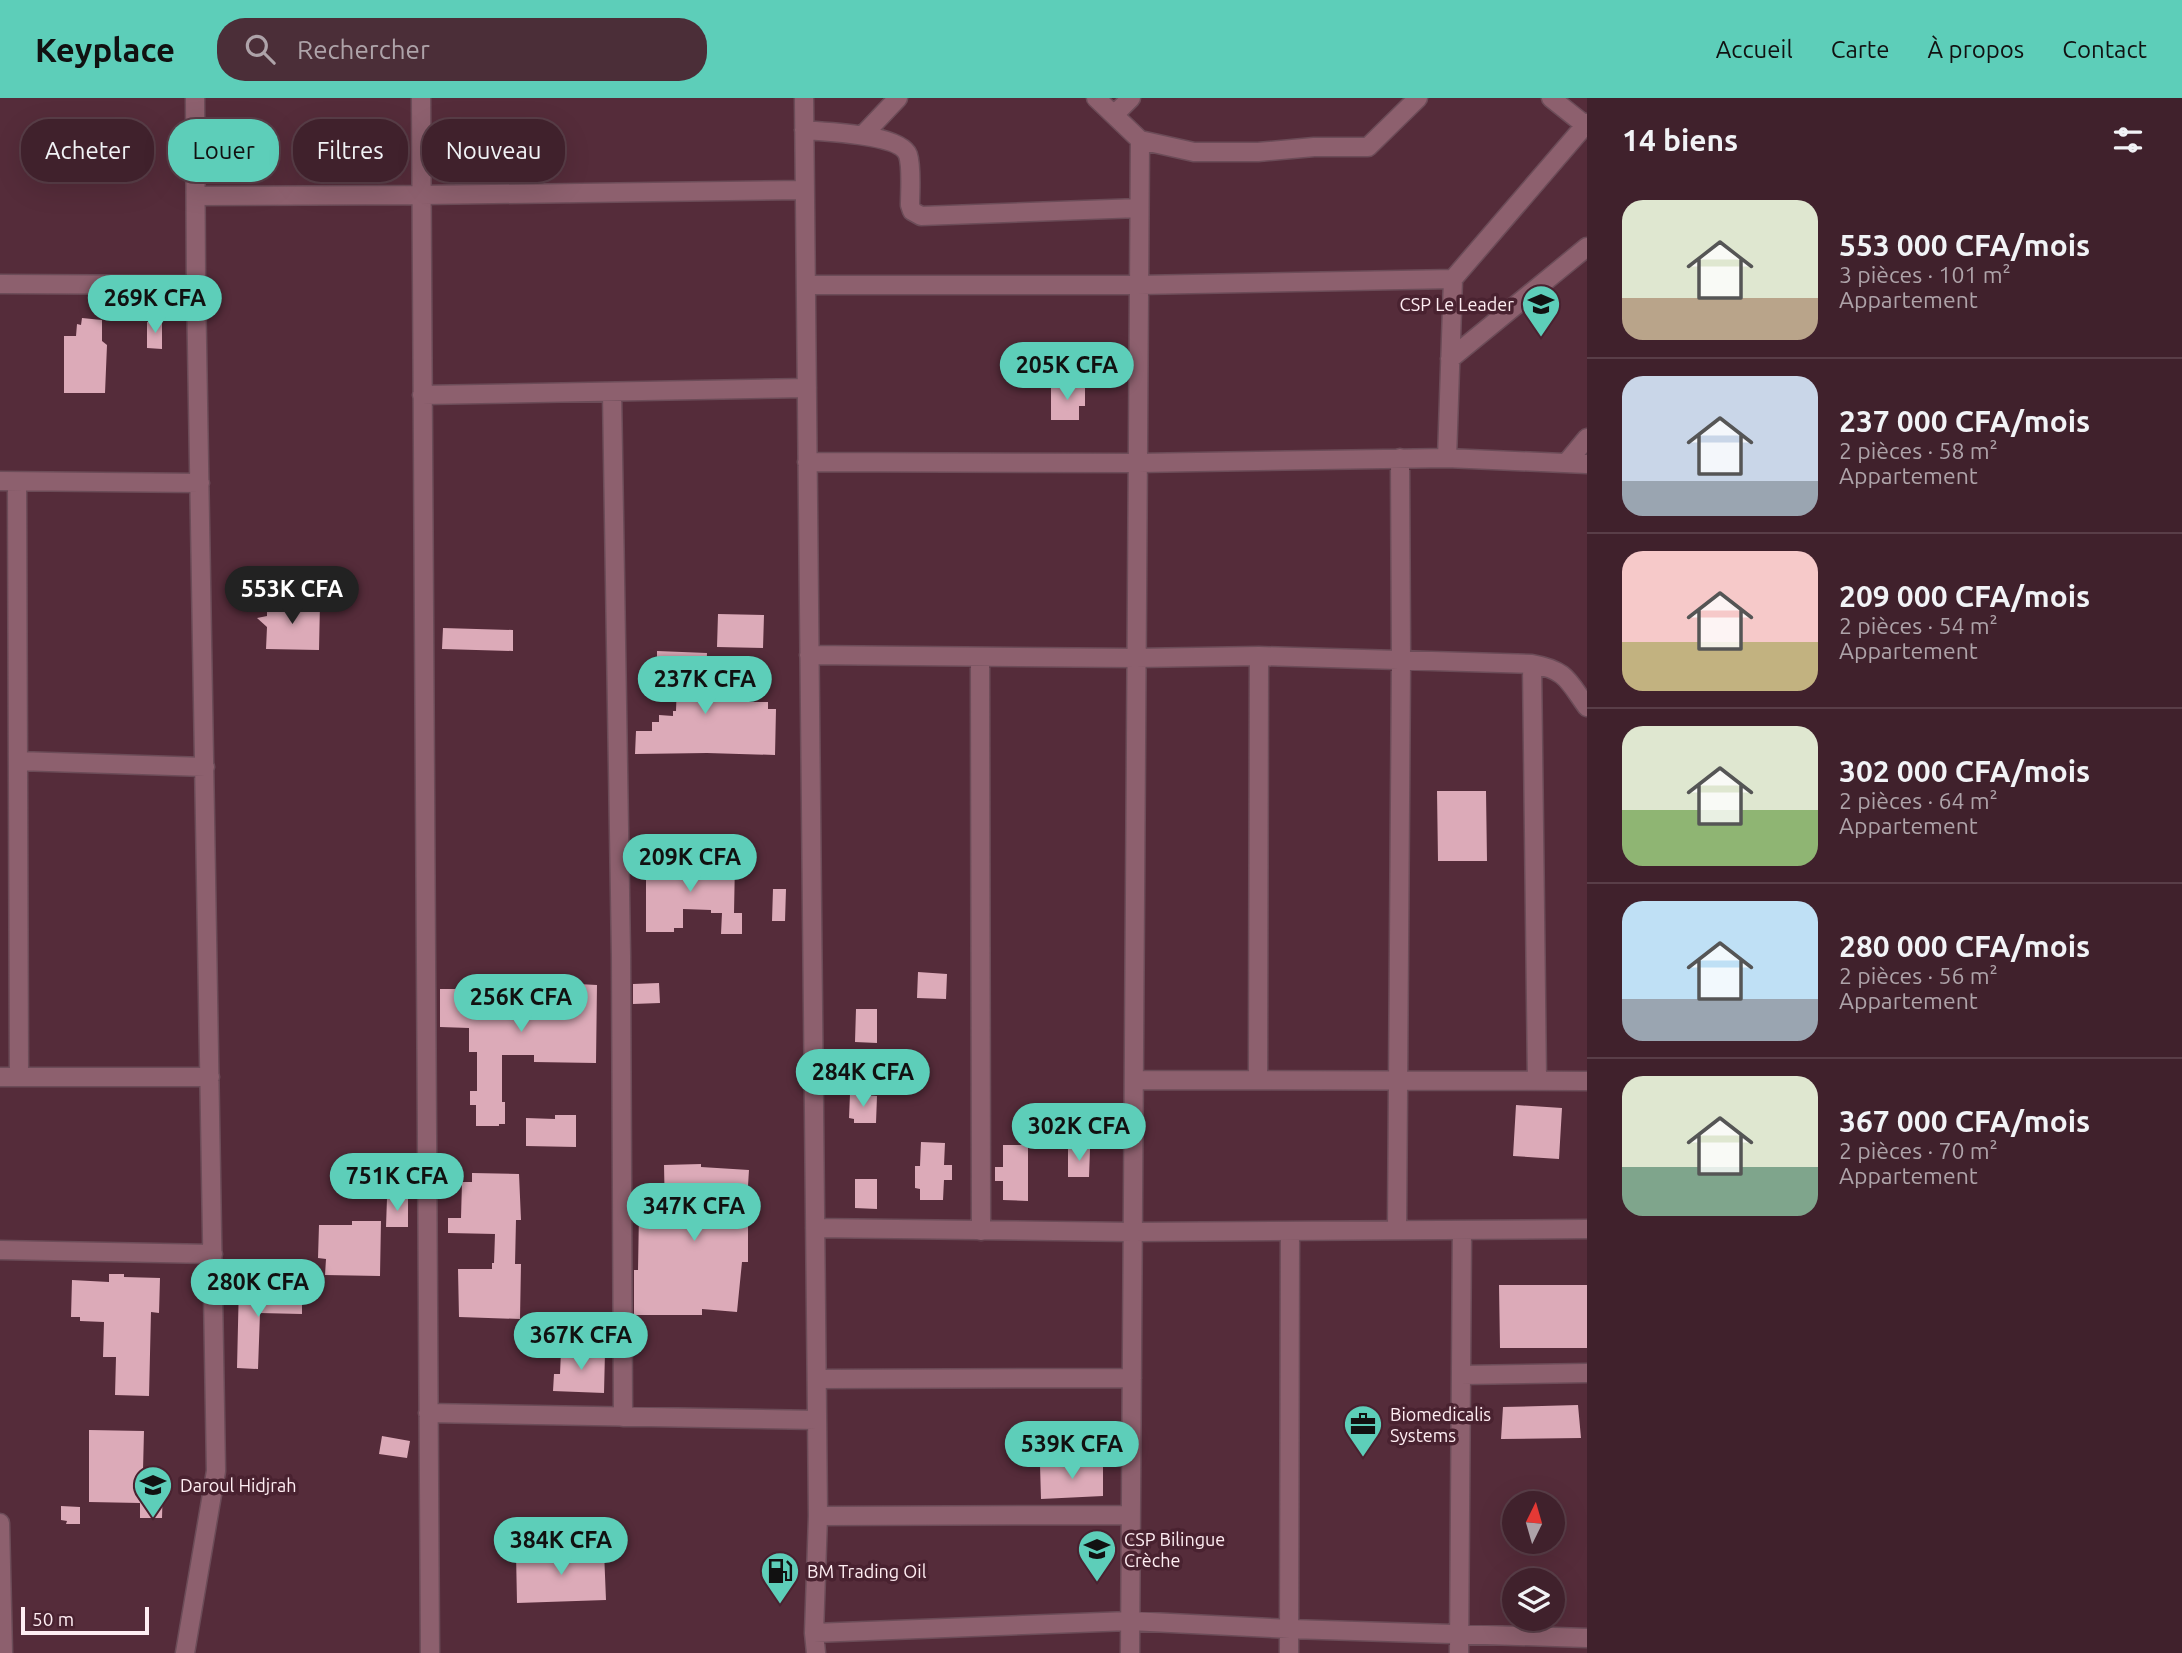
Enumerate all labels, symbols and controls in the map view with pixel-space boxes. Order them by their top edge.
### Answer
search box [217,18,707,81]
icon: search [241,30,279,68]
text: Keyplace [35,31,175,68]
text: Rechercher [297,35,430,64]
text: Accueil [1716,36,1793,63]
text: Carte [1831,36,1890,63]
text: À propos [1928,36,2024,63]
text: Contact [2062,36,2147,63]
chip: Acheter [21,119,154,182]
chip: Louer [168,119,279,182]
chip: Filtres [293,119,408,182]
chip: Nouveau [422,119,565,182]
icon: filters [2109,121,2147,159]
text: 14 biens [1622,123,1738,157]
icon: home [1678,228,1762,312]
text: 553 000 CFA/mois [1839,228,2090,262]
text: 3 pièces · 101 m² [1839,262,2011,287]
pin: 269K CFA [83,275,227,335]
school or university icon: CSP Le Leader [1520,283,1562,338]
text: 269K CFA [104,285,206,310]
text: Appartement [1839,287,1978,312]
place label: CSP Le Leader [1400,294,1514,314]
pin: 205K CFA [995,342,1139,402]
text: 205K CFA [1016,352,1118,377]
icon: home [1678,404,1762,488]
text: 237 000 CFA/mois [1839,404,2090,438]
text: 2 pièces · 58 m² [1839,438,1998,463]
text: Appartement [1839,463,1978,488]
pin: 553K CFA [220,566,364,626]
text: 553K CFA [241,576,343,601]
icon: home [1678,579,1762,663]
text: 209 000 CFA/mois [1839,579,2090,613]
text: 2 pièces · 54 m² [1839,613,1998,638]
text: Appartement [1839,638,1978,663]
pin: 237K CFA [633,656,777,716]
text: 237K CFA [654,666,756,691]
icon: home [1678,754,1762,838]
text: 302 000 CFA/mois [1839,754,2090,788]
text: 2 pièces · 64 m² [1839,788,1998,813]
text: Appartement [1839,813,1978,838]
pin: 209K CFA [618,834,762,894]
text: 209K CFA [639,844,741,869]
icon: home [1678,929,1762,1013]
text: 280 000 CFA/mois [1839,929,2090,963]
text: 2 pièces · 56 m² [1839,963,1998,988]
pin: 256K CFA [449,974,593,1034]
text: 256K CFA [470,984,572,1009]
text: Appartement [1839,988,1978,1013]
pin: 284K CFA [791,1049,935,1109]
text: 284K CFA [812,1059,914,1084]
pin: 302K CFA [1007,1104,1151,1163]
icon: home [1678,1104,1762,1188]
text: 367 000 CFA/mois [1839,1104,2090,1138]
text: 302K CFA [1028,1113,1130,1138]
text: 2 pièces · 70 m² [1839,1138,1998,1163]
pin: 751K CFA [325,1154,469,1213]
text: 751K CFA [346,1163,448,1188]
text: Appartement [1839,1163,1978,1188]
pin: 347K CFA [622,1184,766,1243]
text: 347K CFA [643,1193,745,1218]
pin: 280K CFA [186,1260,330,1319]
text: 280K CFA [207,1269,309,1294]
pin: 367K CFA [509,1312,653,1372]
text: 367K CFA [530,1322,632,1347]
office icon: Biomedicalis Systems [1342,1403,1384,1458]
place label: Biomedicalis Systems [1390,1404,1491,1445]
pin: 539K CFA [1000,1422,1144,1481]
text: 539K CFA [1021,1431,1123,1456]
school or university icon: Daroul Hidjrah [132,1464,174,1519]
place label: Daroul Hidjrah [180,1475,297,1495]
north arrow [1502,1491,1564,1554]
map controls [1502,1491,1565,1631]
pin: 384K CFA [489,1518,633,1577]
text: 384K CFA [510,1527,612,1552]
school or university icon: CSP Bilingue Crèche [1076,1528,1118,1583]
place label: CSP Bilingue Crèche [1124,1529,1225,1570]
fuel station icon: BM Trading Oil [759,1550,801,1605]
place label: BM Trading Oil [807,1561,927,1581]
button: layers [1502,1568,1565,1631]
scale bar [21,1604,149,1636]
text: 50 m [32,1608,74,1630]

